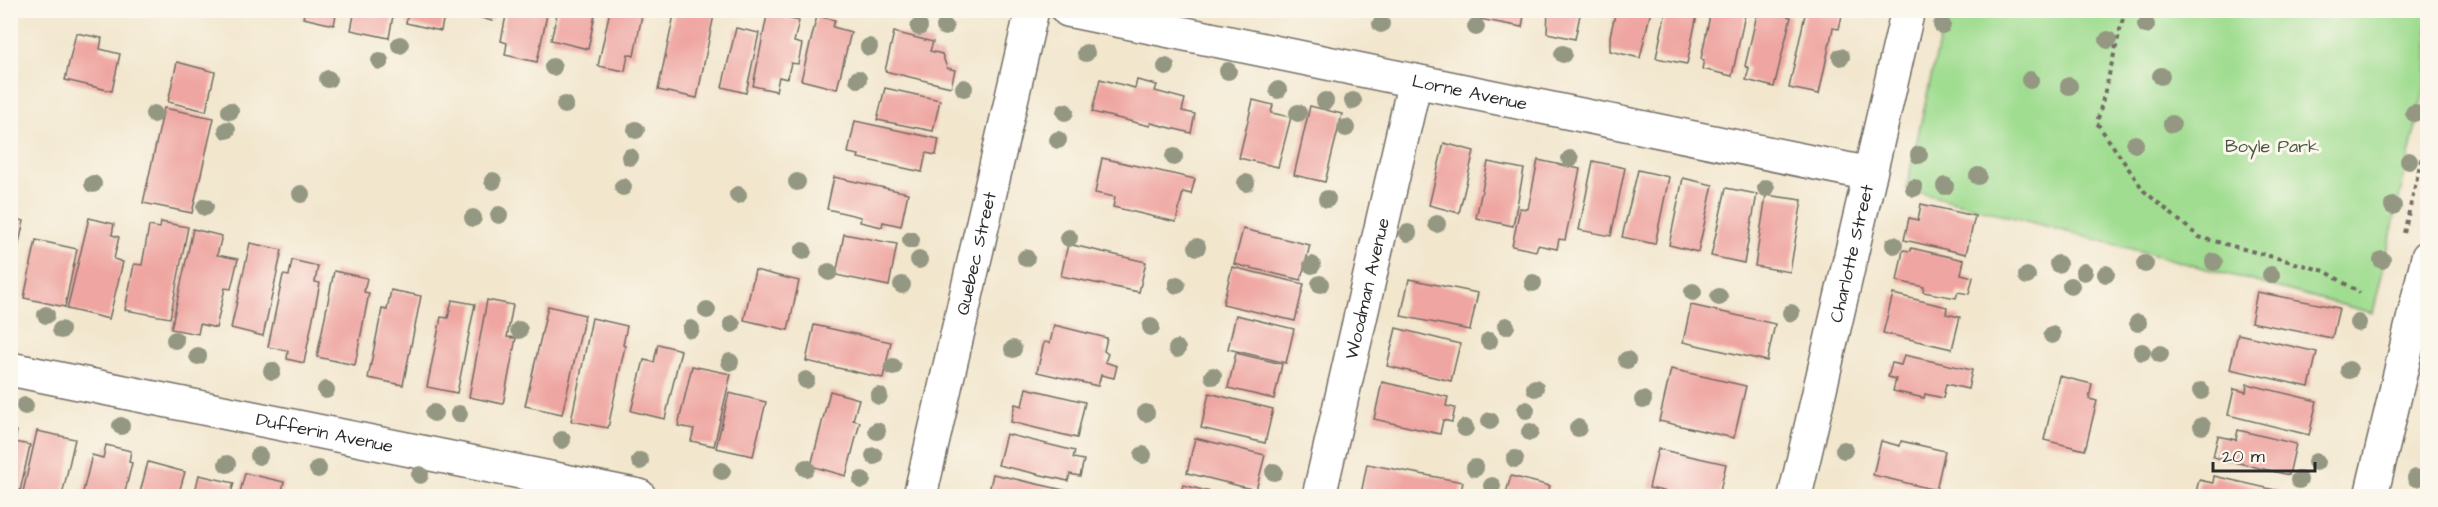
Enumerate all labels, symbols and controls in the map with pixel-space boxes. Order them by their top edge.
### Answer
street label: Lorne Avenue [1410,69,1530,117]
park label: Boyle Park [2225,134,2319,160]
street label: Charlotte Street [1824,181,1880,325]
street label: Quebec Street [950,189,1003,318]
street label: Woodman Avenue [1339,215,1396,362]
street label: Dufferin Avenue [254,407,396,459]
scale bar [2213,435,2315,473]
text: 20 m [2222,444,2265,469]

